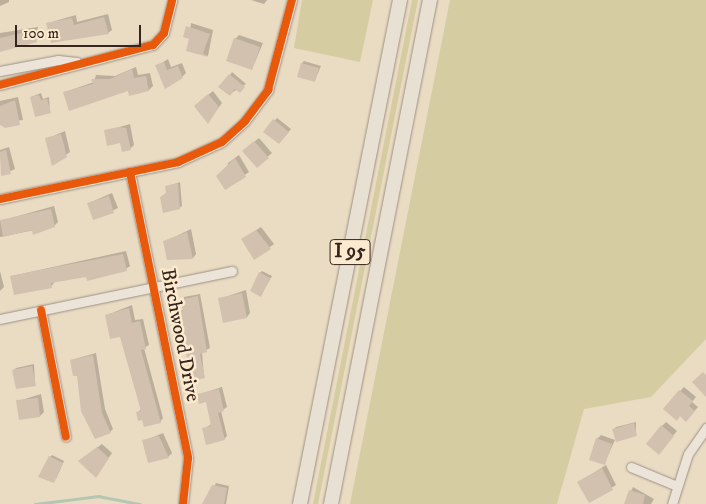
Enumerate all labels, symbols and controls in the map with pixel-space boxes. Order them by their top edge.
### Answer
scale bar [18,15,144,47]
text: 100 m [23,24,59,43]
road number: I 95 [329,236,371,268]
street label: Birchwood Drive [155,266,205,404]

